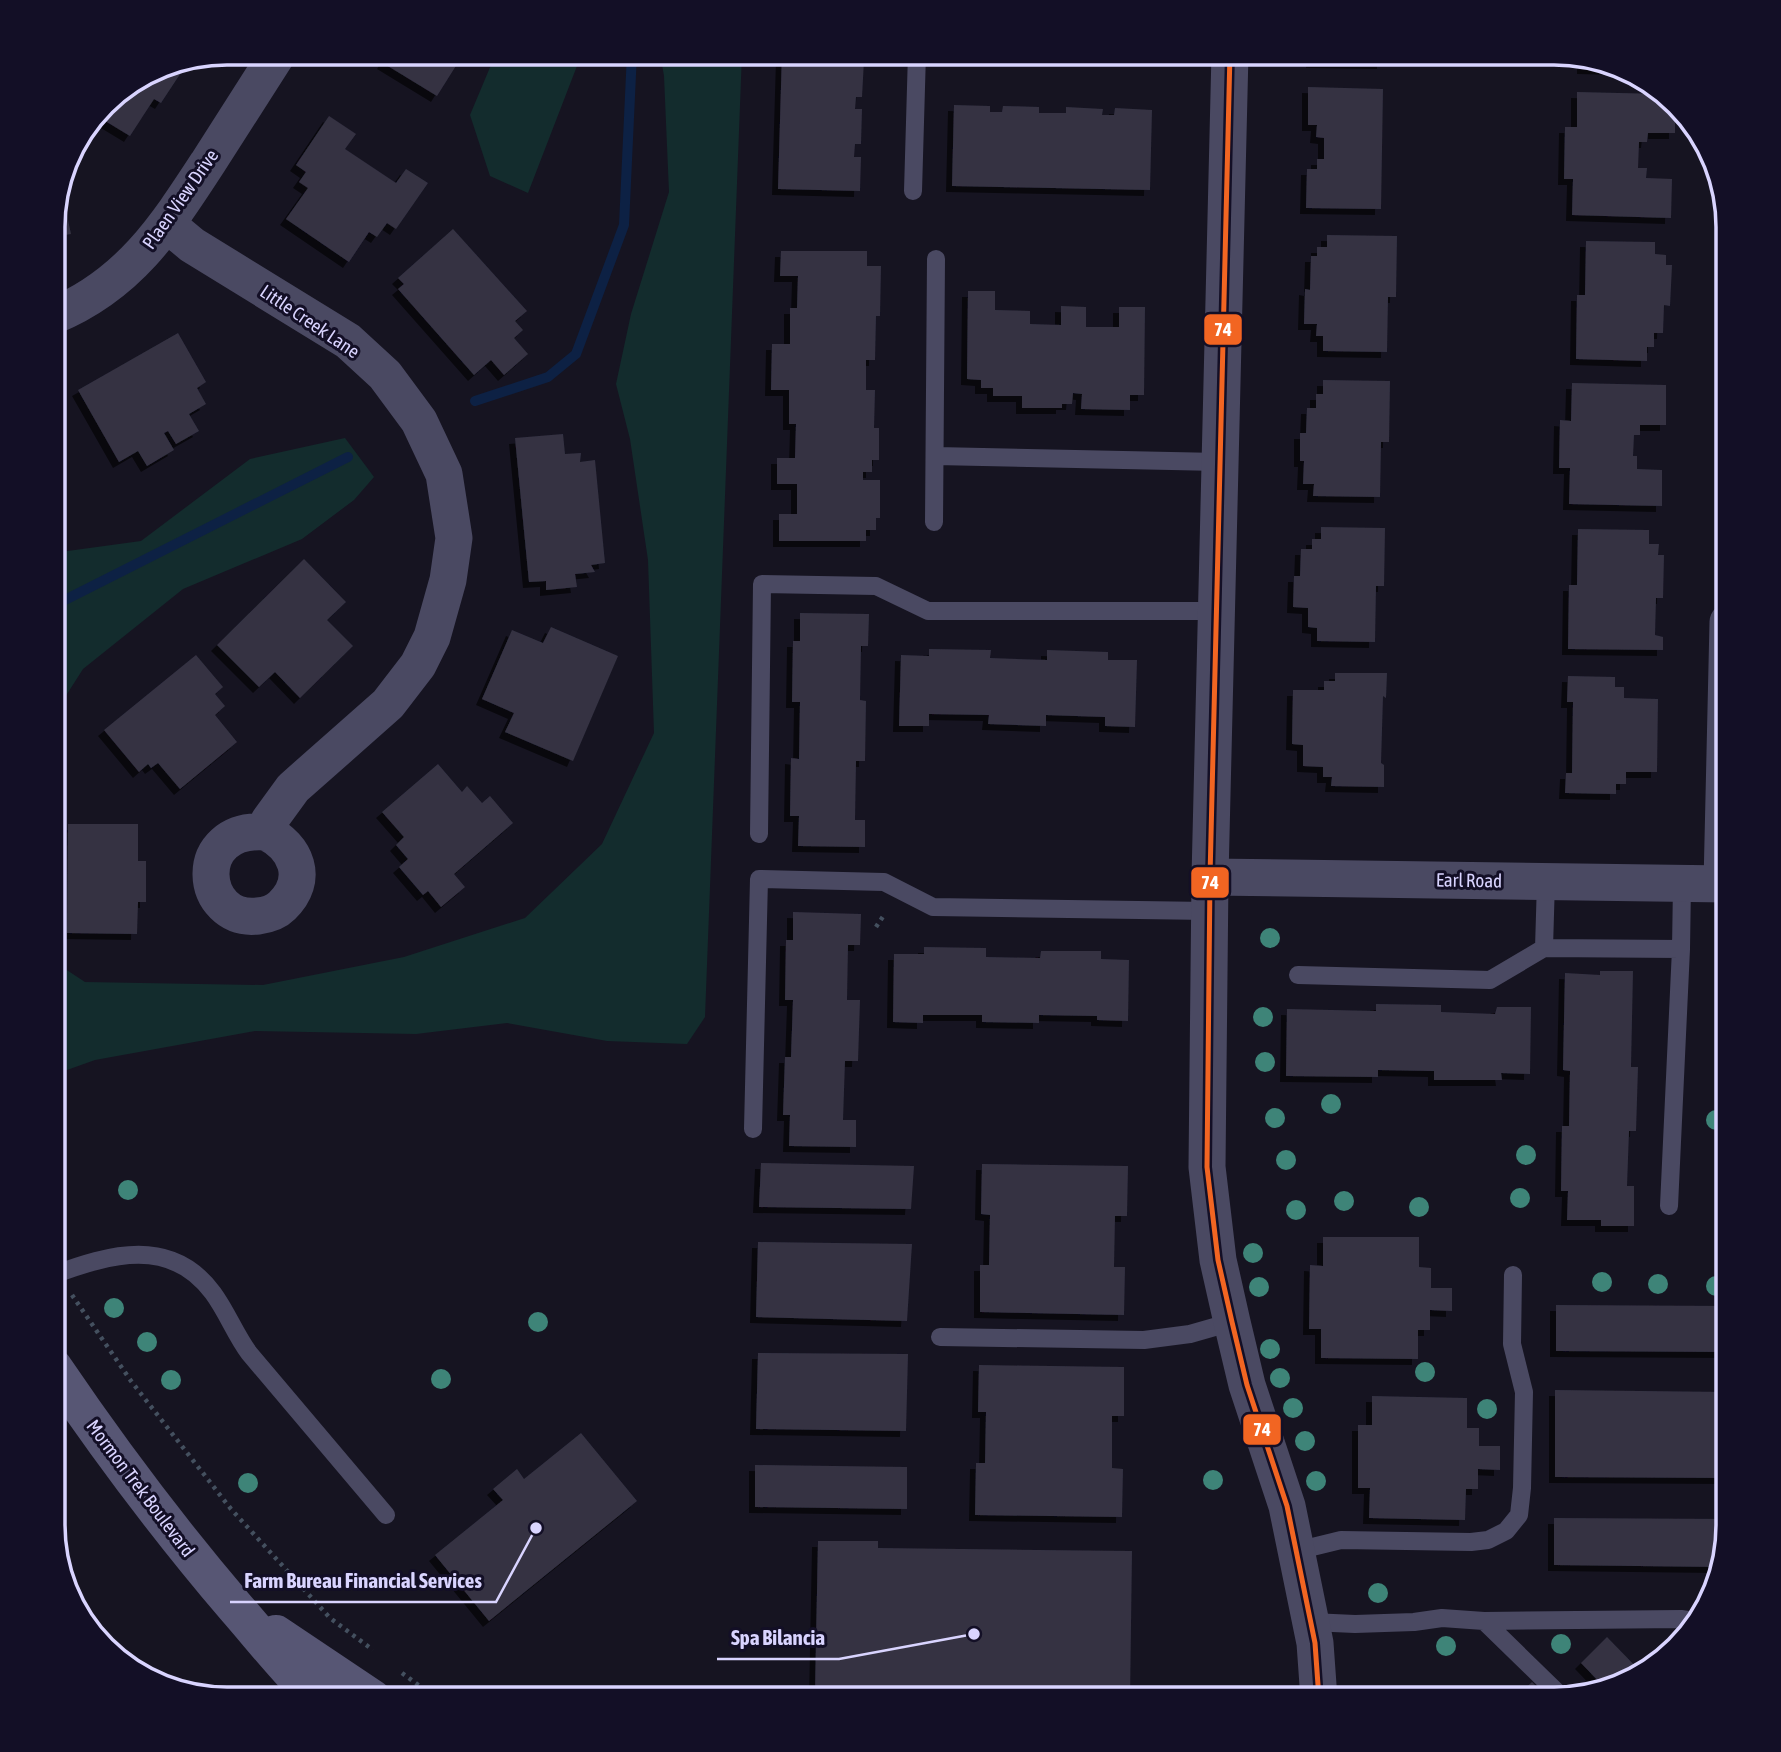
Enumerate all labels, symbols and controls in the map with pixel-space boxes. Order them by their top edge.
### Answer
street label: Plaen View Drive [138,145,222,253]
street label: Little Creek Lane [256,280,364,362]
line badge: 74 [1203,313,1243,346]
text: 74 [1214,318,1232,340]
line badge: 74 [1190,866,1230,899]
street label: Earl Road [1436,868,1502,892]
text: 74 [1201,871,1219,893]
line badge: 74 [1242,1413,1282,1446]
street label: Mormon Trek Boulevard [82,1415,200,1561]
text: 74 [1253,1418,1271,1440]
callout: Farm Bureau Financial Services [230,1560,496,1602]
text: Farm Bureau Financial Services [244,1568,482,1592]
callout: Spa Bilancia [717,1617,839,1659]
text: Spa Bilancia [731,1625,825,1649]

